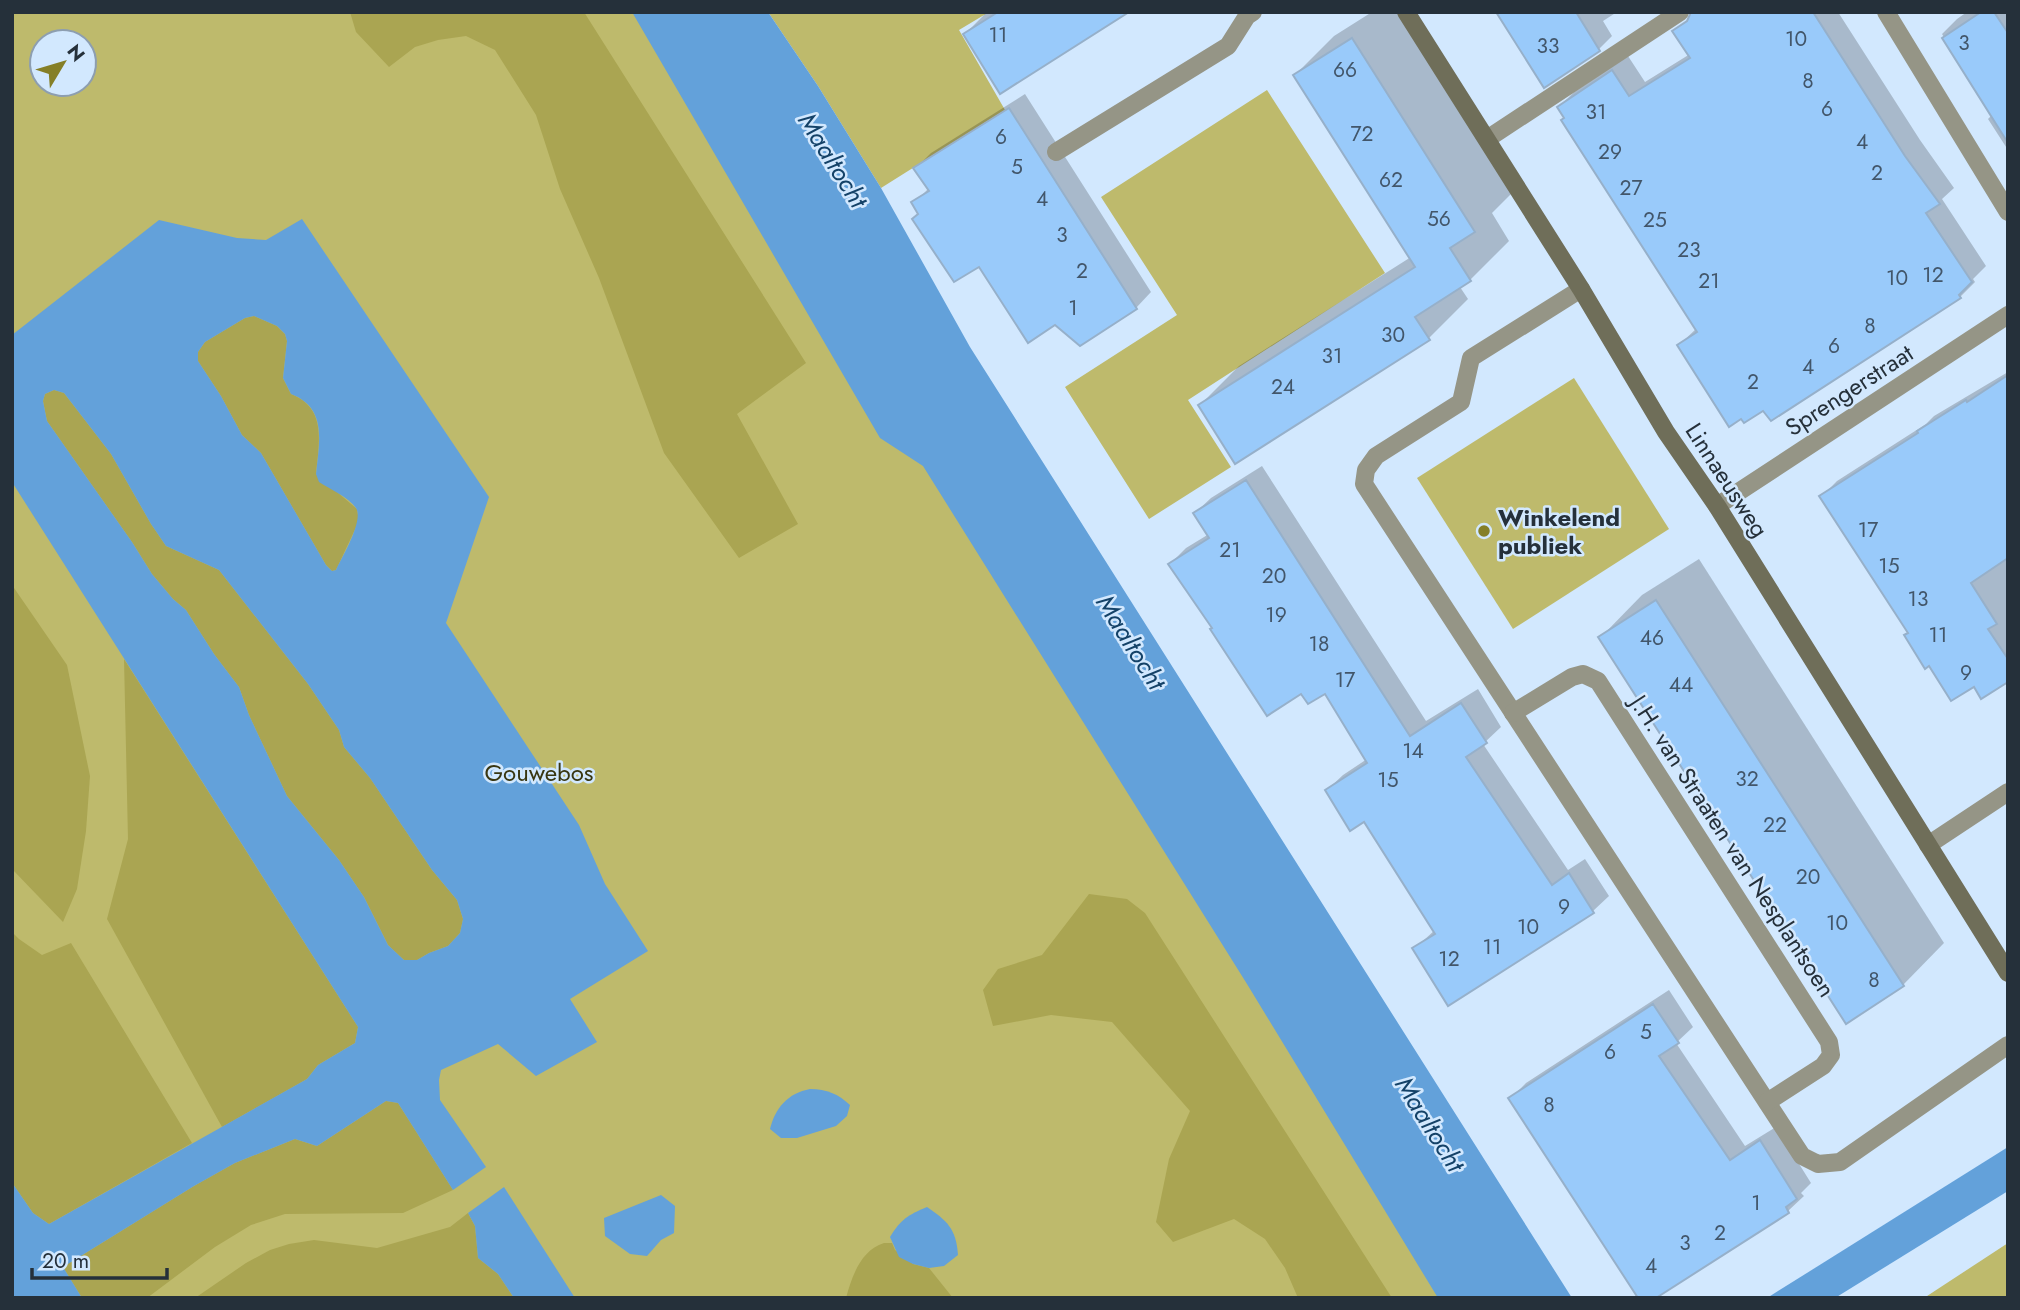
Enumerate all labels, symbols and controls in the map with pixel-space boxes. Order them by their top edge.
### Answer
house number: 11 [989,20,1007,50]
house number: 10 [1785,24,1807,54]
north arrow [28,28,98,98]
house number: 3 [1958,28,1970,58]
house number: 33 [1537,31,1559,61]
text: N [61,39,91,67]
house number: 66 [1333,55,1357,85]
house number: 8 [1802,66,1814,96]
house number: 6 [1821,94,1833,124]
house number: 31 [1586,97,1606,127]
water label: Maaltocht [789,105,878,217]
house number: 72 [1351,119,1373,149]
house number: 6 [995,122,1007,152]
house number: 4 [1856,127,1868,157]
house number: 29 [1598,137,1622,167]
house number: 5 [1011,152,1023,182]
house number: 2 [1871,158,1883,188]
house number: 62 [1379,165,1403,195]
house number: 27 [1620,173,1642,203]
house number: 4 [1036,184,1048,214]
house number: 56 [1427,204,1451,234]
house number: 25 [1643,205,1667,235]
house number: 3 [1056,220,1068,250]
house number: 23 [1677,235,1701,265]
house number: 2 [1076,256,1088,286]
house number: 12 [1922,260,1944,290]
house number: 10 [1886,263,1908,293]
house number: 21 [1698,266,1720,296]
house number: 1 [1068,293,1078,323]
house number: 8 [1864,311,1876,341]
house number: 30 [1381,320,1405,350]
house number: 6 [1828,331,1840,361]
street label: Sprengerstraat [1778,335,1920,445]
house number: 31 [1322,341,1342,371]
house number: 4 [1802,352,1814,382]
house number: 2 [1747,367,1759,397]
house number: 24 [1271,372,1295,402]
street label: Linnaeusweg [1677,416,1777,544]
place label: Winkelend publiek [1498,500,1620,563]
house number: 17 [1858,515,1878,545]
marker: Winkelend publiek [1476,523,1492,539]
house number: 21 [1219,535,1241,565]
house number: 15 [1878,551,1900,581]
house number: 20 [1262,561,1286,591]
house number: 13 [1908,584,1928,614]
water label: Maaltocht [1087,587,1176,699]
house number: 19 [1265,600,1287,630]
house number: 11 [1929,620,1947,650]
house number: 46 [1640,623,1664,653]
house number: 18 [1309,629,1329,659]
house number: 9 [1960,658,1972,688]
house number: 17 [1335,665,1355,695]
house number: 44 [1669,670,1693,700]
street label: J.H. van Straaten van Nesplantsoen [1620,686,1844,1004]
house number: 14 [1402,736,1424,766]
park label: Gouwebos [484,755,594,790]
house number: 32 [1735,764,1759,794]
house number: 15 [1377,765,1399,795]
house number: 22 [1763,810,1787,840]
house number: 20 [1796,862,1820,892]
house number: 9 [1558,892,1570,922]
house number: 10 [1826,908,1848,938]
house number: 10 [1517,912,1539,942]
house number: 11 [1483,932,1501,962]
house number: 12 [1438,944,1460,974]
house number: 8 [1868,965,1880,995]
house number: 5 [1640,1017,1652,1047]
house number: 6 [1604,1037,1616,1067]
water label: Maaltocht [1386,1069,1475,1181]
house number: 8 [1543,1090,1555,1120]
house number: 1 [1751,1188,1761,1218]
house number: 2 [1714,1218,1726,1248]
house number: 3 [1679,1228,1691,1258]
scale bar [32,1236,166,1280]
text: 20 m [42,1246,89,1276]
house number: 4 [1645,1251,1657,1281]

